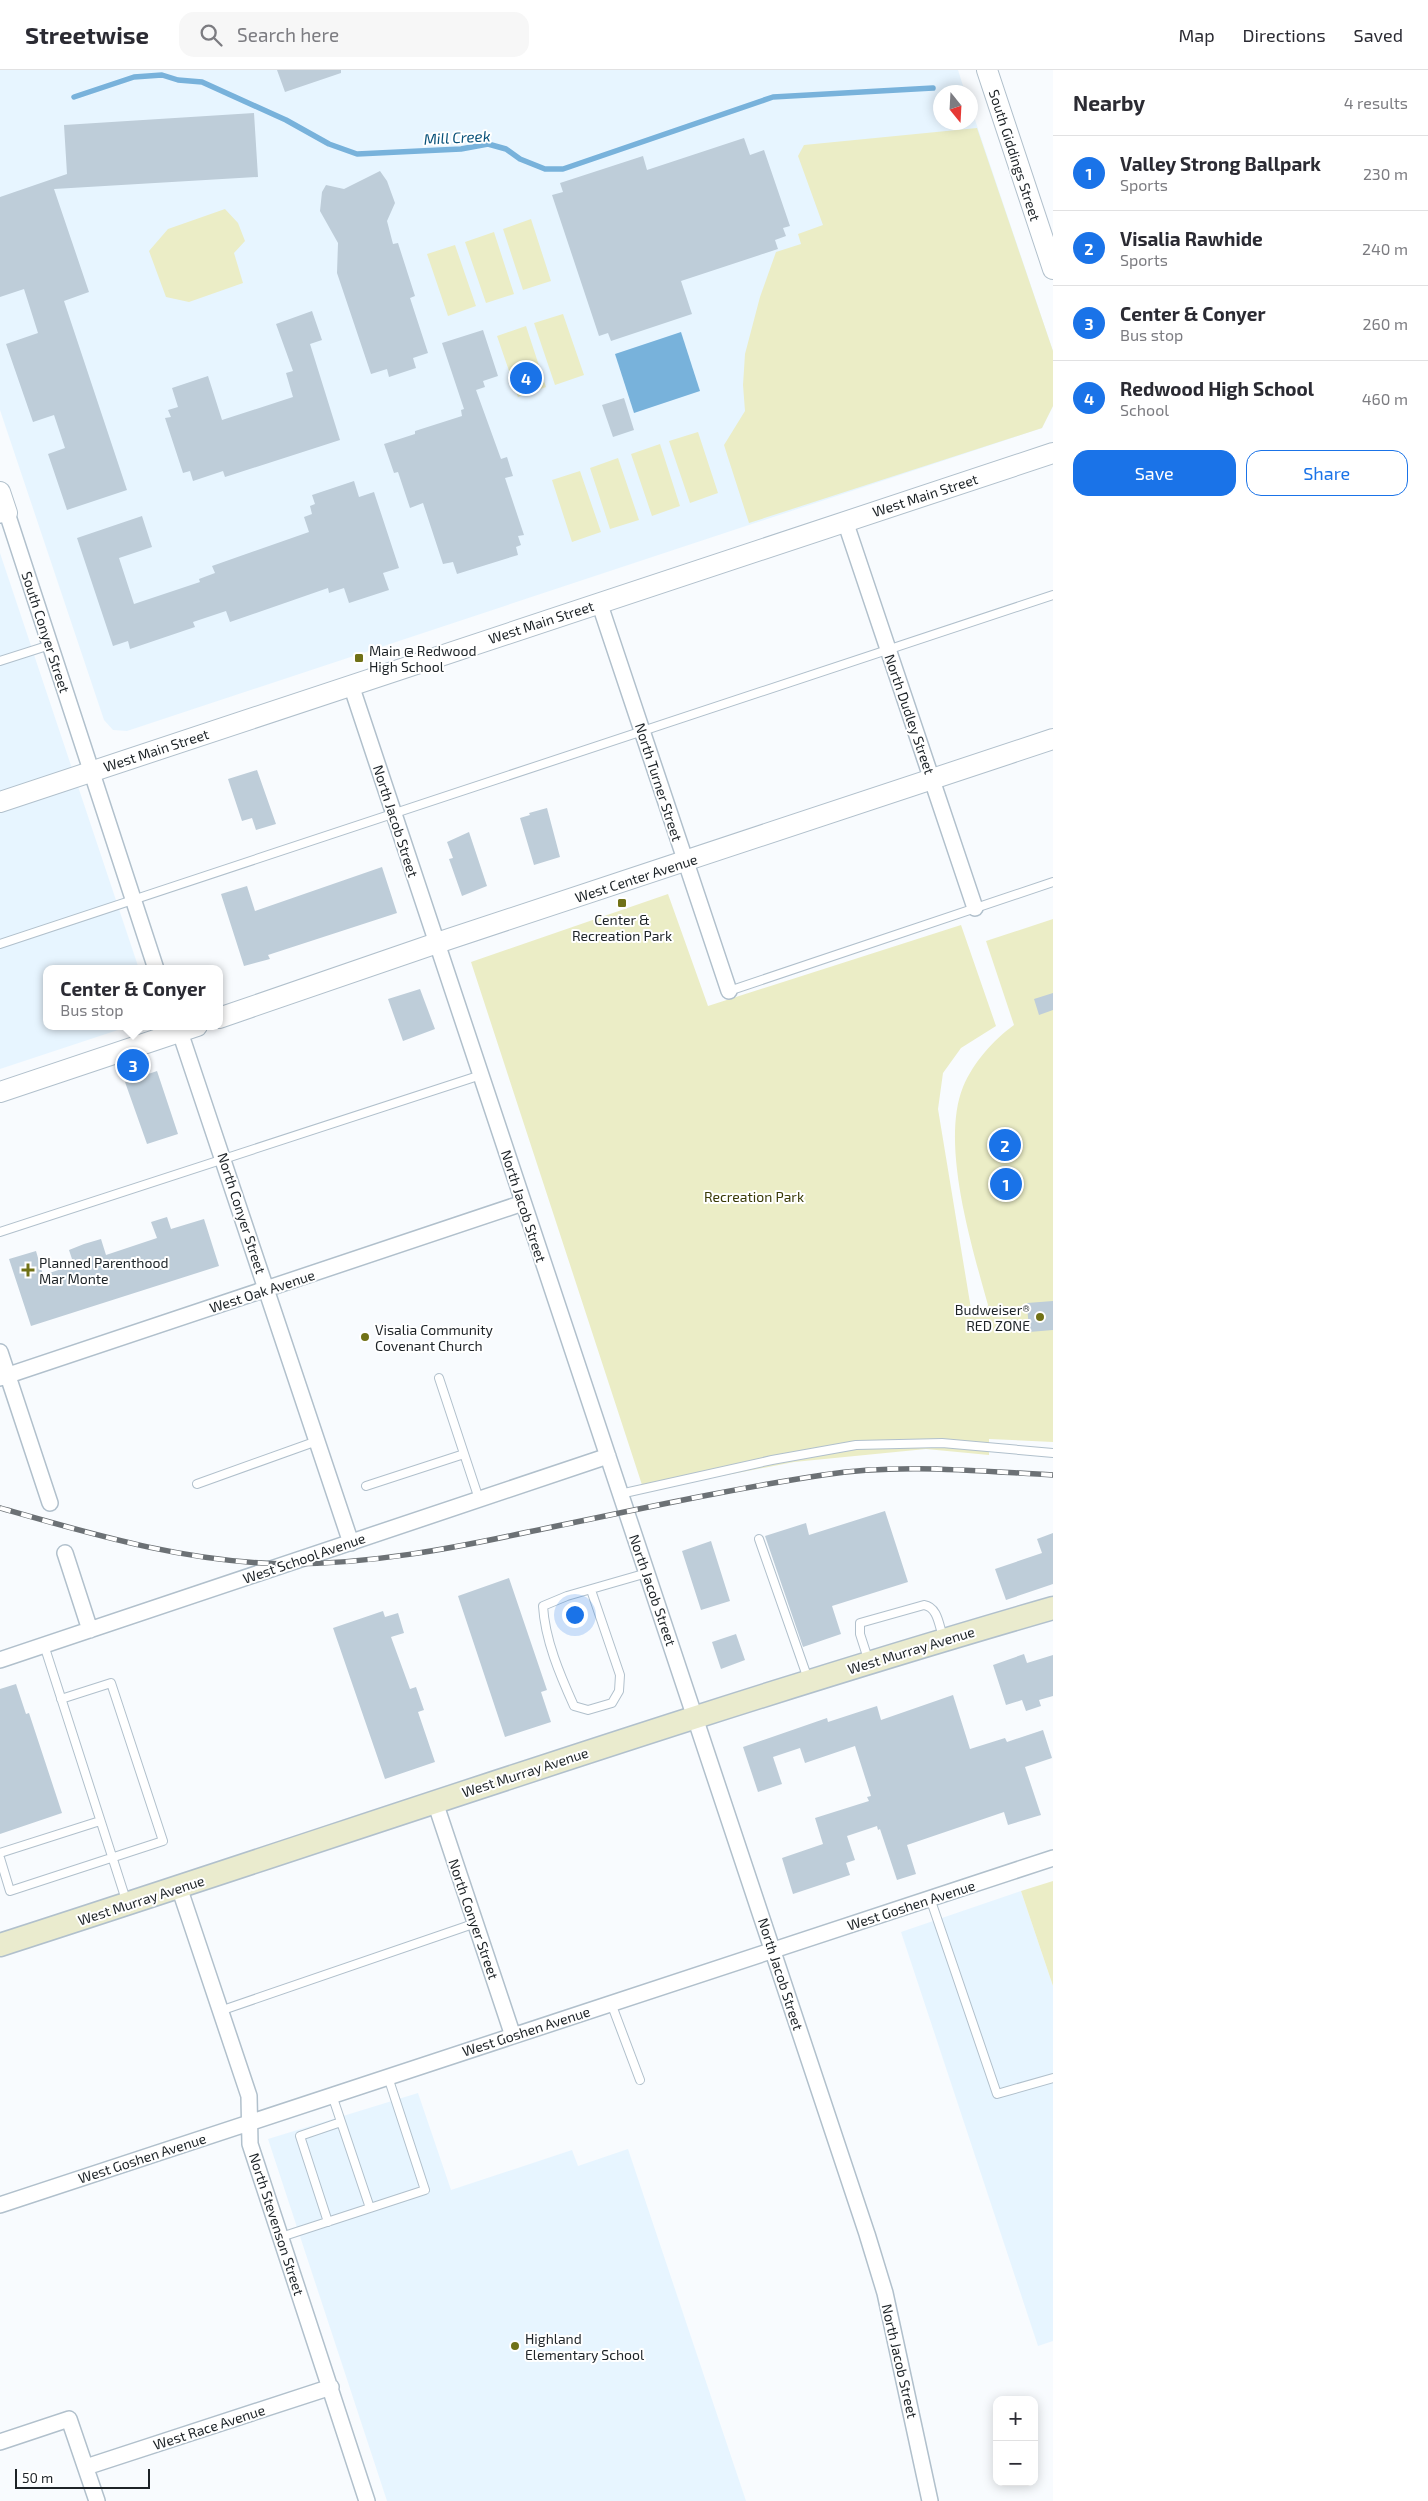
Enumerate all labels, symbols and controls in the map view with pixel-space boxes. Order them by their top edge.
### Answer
search box [179,12,529,57]
text: Streetwise [25,20,149,49]
icon: search [197,21,225,49]
text: Search here [237,23,339,46]
text: Map [1178,24,1215,46]
text: Directions [1243,24,1326,46]
text: Saved [1354,24,1403,46]
north arrow [933,85,978,130]
street label: South Giddings Street [986,87,1044,223]
text: Nearby [1073,90,1145,115]
text: 4 results [1344,93,1408,112]
water label: Mill Creek [423,126,491,148]
text: Valley Strong Ballpark [1120,152,1321,175]
text: 1 [1086,164,1092,183]
text: 230 m [1363,164,1408,183]
text: Sports [1120,175,1168,194]
text: Visalia Rawhide [1120,227,1263,250]
text: 2 [1084,239,1094,258]
text: 240 m [1362,239,1408,258]
text: Sports [1120,250,1168,269]
text: Center & Conyer [1120,302,1266,325]
text: 3 [1084,314,1094,333]
text: 260 m [1363,314,1408,333]
text: Bus stop [1120,325,1183,344]
pin: 4 [510,359,542,397]
text: Redwood High School [1120,377,1314,400]
text: 4 [1084,389,1094,408]
text: 460 m [1362,389,1408,408]
text: School [1120,400,1169,419]
button: Save [1073,450,1236,496]
button: Share [1246,450,1408,496]
street label: West Main Street [870,470,980,520]
street label: South Conyer Street [18,569,74,695]
street label: West Main Street [486,597,596,647]
place label: Main @ Redwood High School [369,642,476,675]
marker: Main @ Redwood High School [353,652,365,664]
street label: North Dudley Street [881,652,939,776]
street label: North Turner Street [632,721,686,843]
street label: West Main Street [101,725,211,775]
street label: North Jacob Street [370,763,422,879]
street label: West Center Avenue [573,850,699,906]
marker: Center & Recreation Park [616,897,628,909]
place label: Center & Recreation Park [572,911,672,944]
popup [43,965,223,1030]
text: Center & Conyer [60,977,206,1000]
text: Bus stop [60,1000,124,1019]
pin: 3 [117,1046,149,1084]
pin: 2 [989,1126,1021,1164]
street label: North Jacob Street [498,1148,550,1264]
street label: North Conyer Street [214,1150,270,1276]
pin: 1 [990,1165,1022,1203]
park label: Recreation Park [704,1188,804,1205]
place label: Planned Parenthood Mar Monte [39,1254,168,1287]
marker: Planned Parenthood Mar Monte [21,1263,35,1277]
street label: West Oak Avenue [207,1266,317,1316]
place label: Budweiser® RED ZONE [955,1301,1030,1334]
marker: Budweiser® RED ZONE [1034,1311,1046,1323]
place label: Visalia Community Covenant Church [375,1321,494,1354]
marker: Visalia Community Covenant Church [359,1331,371,1343]
street label: West School Avenue [241,1529,367,1587]
street label: North Jacob Street [626,1532,680,1648]
your location [562,1602,588,1628]
street label: West Murray Avenue [845,1623,977,1677]
street label: West Murray Avenue [460,1744,590,1800]
street label: North Conyer Street [445,1857,503,1981]
street label: West Murray Avenue [76,1872,206,1928]
street label: West Goshen Avenue [845,1876,977,1934]
street label: North Jacob Street [755,1916,807,2032]
street label: West Goshen Avenue [460,2002,592,2060]
street label: West Goshen Avenue [76,2129,208,2187]
street label: North Stevenson Street [246,2151,308,2297]
street label: North Jacob Street [879,2302,921,2420]
place label: Highland Elementary School [525,2330,645,2363]
marker: Highland Elementary School [509,2340,521,2352]
map controls [993,2396,1038,2486]
button: + [993,2396,1038,2441]
street label: West Race Avenue [151,2401,267,2453]
button: − [993,2441,1038,2486]
scale bar [15,2466,150,2489]
text: 50 m [22,2469,53,2486]

